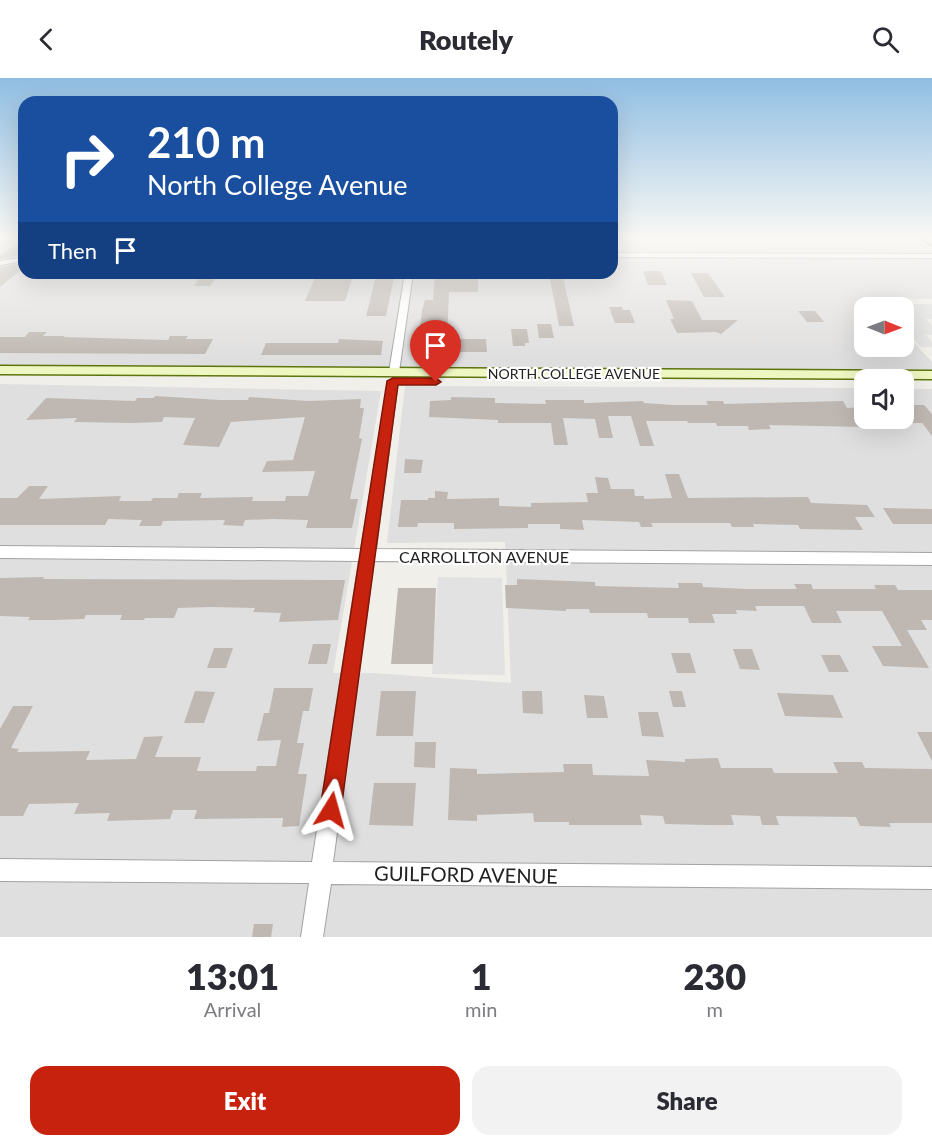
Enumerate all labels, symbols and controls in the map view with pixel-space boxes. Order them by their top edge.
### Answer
icon: back [30,23,63,56]
text: Routely [419,23,513,56]
icon: search [869,23,902,56]
text: 210 m [147,117,265,167]
icon: right [48,120,126,198]
text: North College Avenue [147,168,408,201]
icon: arrive [109,234,142,267]
text: Then [48,237,97,264]
north arrow [854,297,914,357]
map controls [854,297,914,429]
pin [410,320,461,382]
icon: arrive [419,329,452,362]
street label: NORTH COLLEGE AVENUE [488,365,660,382]
button: sound [854,369,914,429]
street label: CARROLLTON AVENUE [399,547,569,566]
position arrow [299,778,363,842]
street label: GUILFORD AVENUE [374,860,558,888]
text: 13:01 [186,954,279,998]
text: 1 [471,954,492,998]
text: 230 [683,954,746,998]
text: Arrival [204,997,261,1021]
text: min [465,997,497,1021]
text: m [706,997,723,1021]
button: Exit [30,1066,460,1135]
button: Share [472,1066,902,1135]

